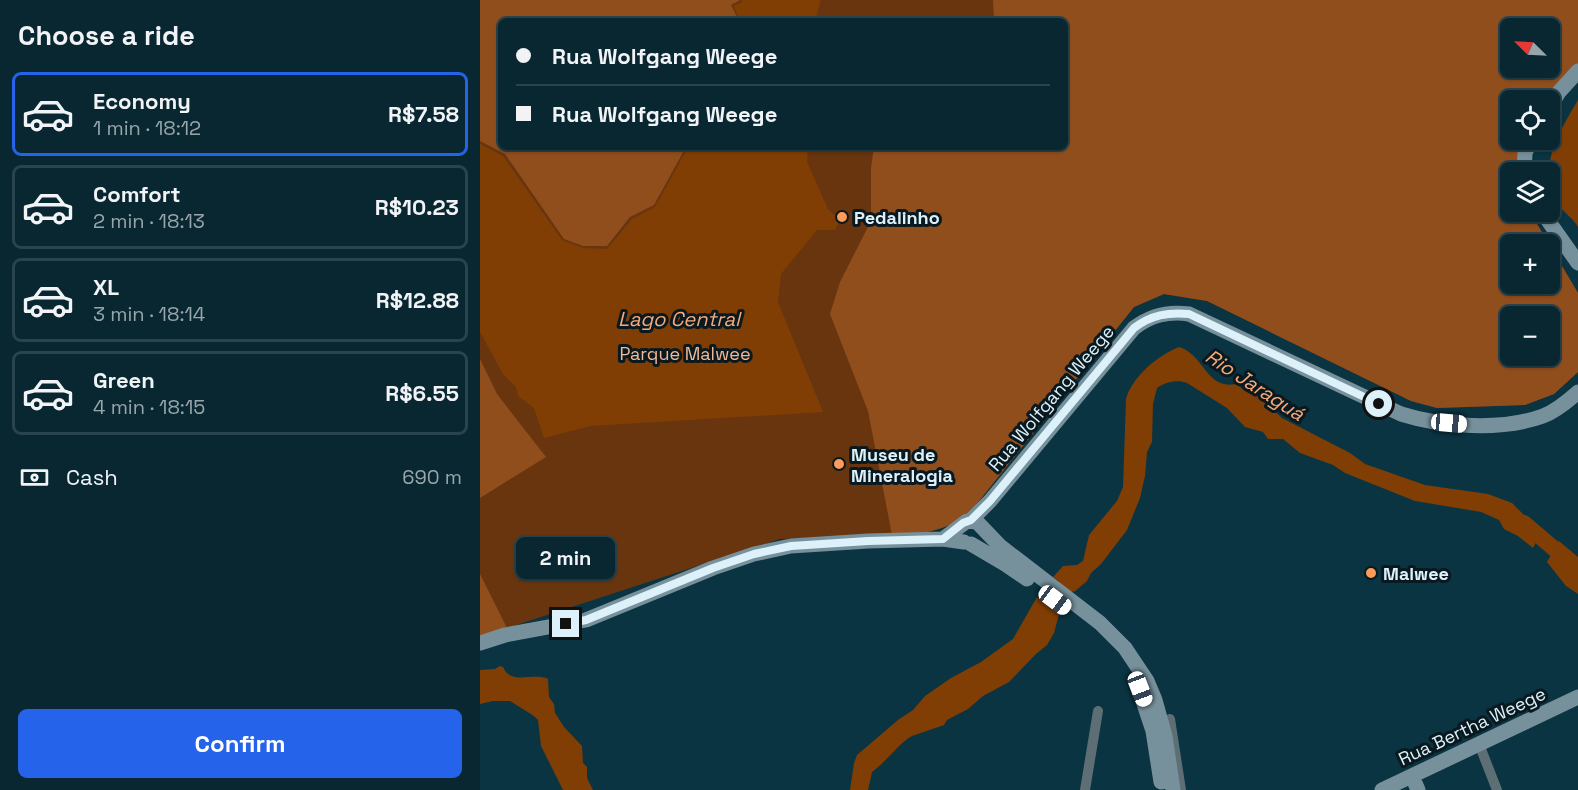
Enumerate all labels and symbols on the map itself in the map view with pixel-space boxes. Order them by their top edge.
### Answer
north arrow [1500,18,1560,78]
place label: Pedalinho [854,206,940,229]
marker: Pedalinho [835,210,849,224]
water label: Lago Central [618,306,742,332]
street label: Rua Wolfgang Weege [983,320,1119,476]
park label: Parque Malwee [619,342,751,365]
water label: Rio Jaraguá [1201,343,1310,427]
route start [1365,390,1392,417]
car [1430,412,1468,434]
place label: Museu de Mineralogia [851,443,954,487]
marker: Museu de Mineralogia [832,457,846,471]
callout: 2 min [516,537,616,579]
place label: Malwee [1383,562,1449,585]
marker: Malwee [1364,566,1378,580]
car [1035,582,1075,618]
route end [552,610,579,637]
car [1125,669,1155,709]
street label: Rua Bertha Weege [1395,682,1549,770]

